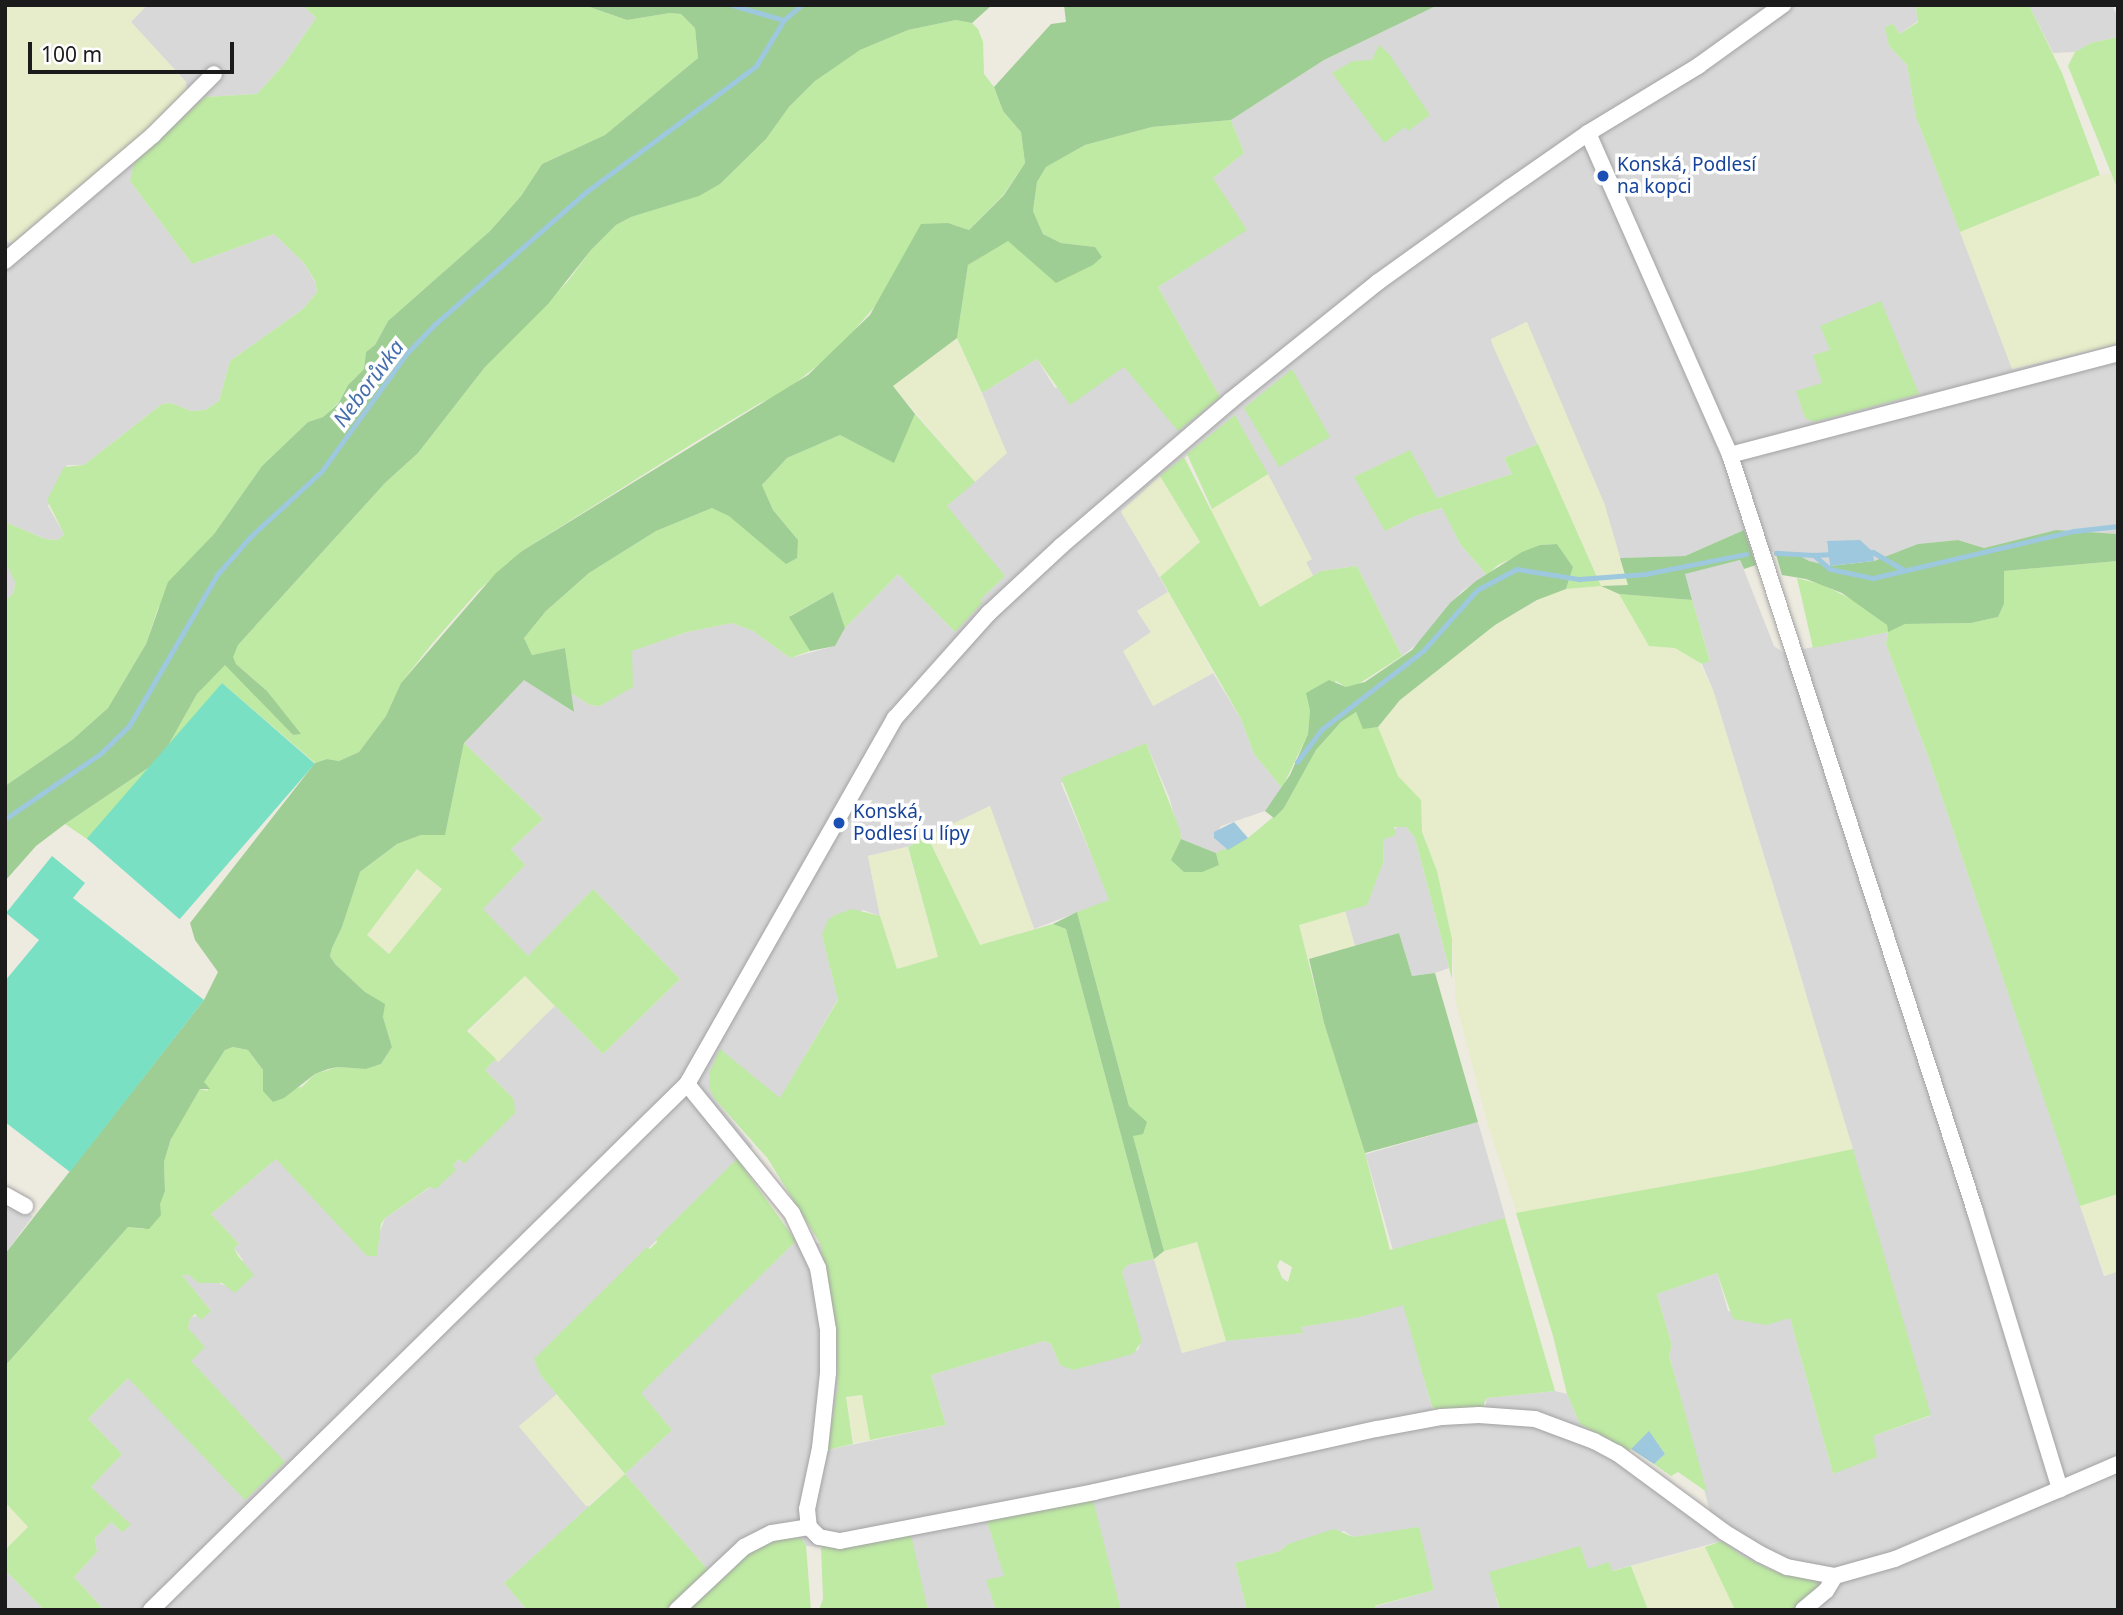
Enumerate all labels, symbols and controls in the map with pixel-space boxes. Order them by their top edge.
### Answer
scale bar [32,28,238,72]
text: 100 m [41,40,102,68]
place label: Konská, Podlesí na kopci [1617,154,1756,198]
marker: Konská, Podlesí na kopci [1595,168,1611,184]
water label: Neborůvka [327,335,409,431]
place label: Konská, Podlesí u lípy [853,801,970,845]
marker: Konská, Podlesí u lípy [831,815,847,831]

